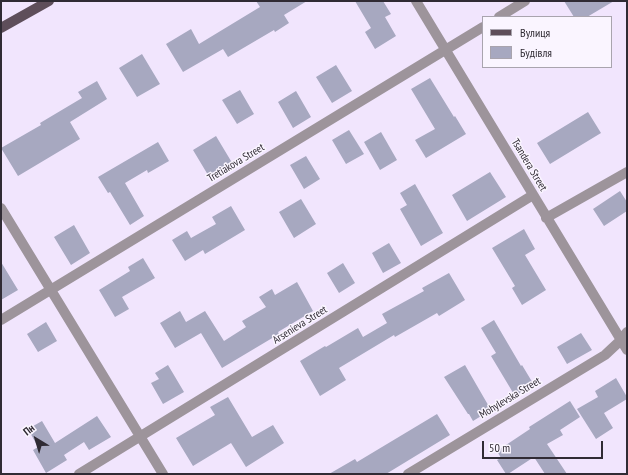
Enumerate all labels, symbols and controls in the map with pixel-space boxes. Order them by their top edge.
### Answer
legend [482,16,612,68]
text: Вулиця [520,25,550,40]
text: Будівля [520,45,552,60]
street label: Tsandera Street [508,136,550,194]
street label: Tretiakova Street [205,141,267,185]
street label: Arsenieva Street [270,303,330,347]
street label: Mohylevska Street [477,374,543,422]
north arrow [16,419,56,459]
text: Пн [20,421,37,438]
scale bar [484,433,605,459]
text: 50 m [489,440,510,455]

